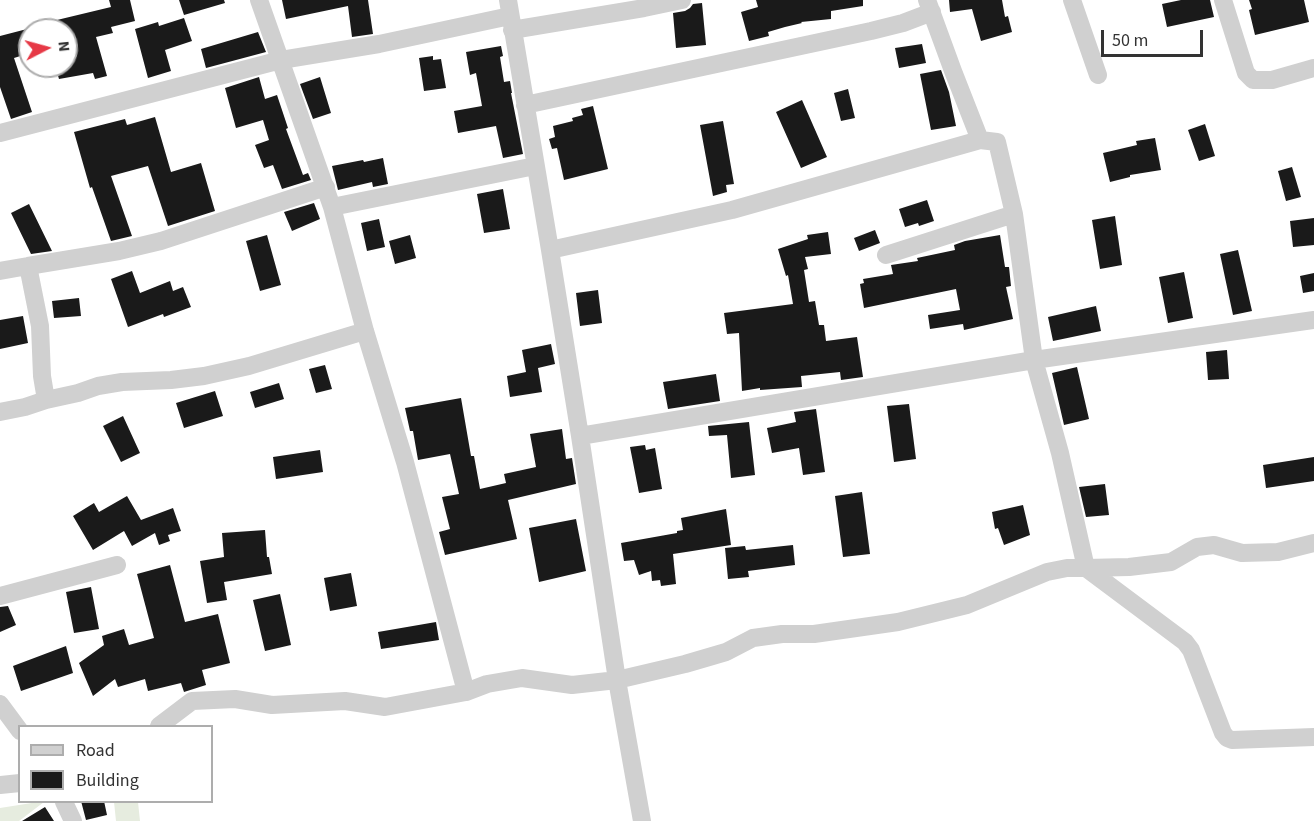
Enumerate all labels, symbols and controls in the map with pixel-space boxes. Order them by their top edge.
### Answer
north arrow [18,18,78,78]
scale bar [1104,18,1206,56]
text: 50 m [1112,28,1148,53]
text: N [52,40,75,53]
legend [18,725,213,803]
text: Road [76,738,115,763]
text: Building [76,768,139,793]

